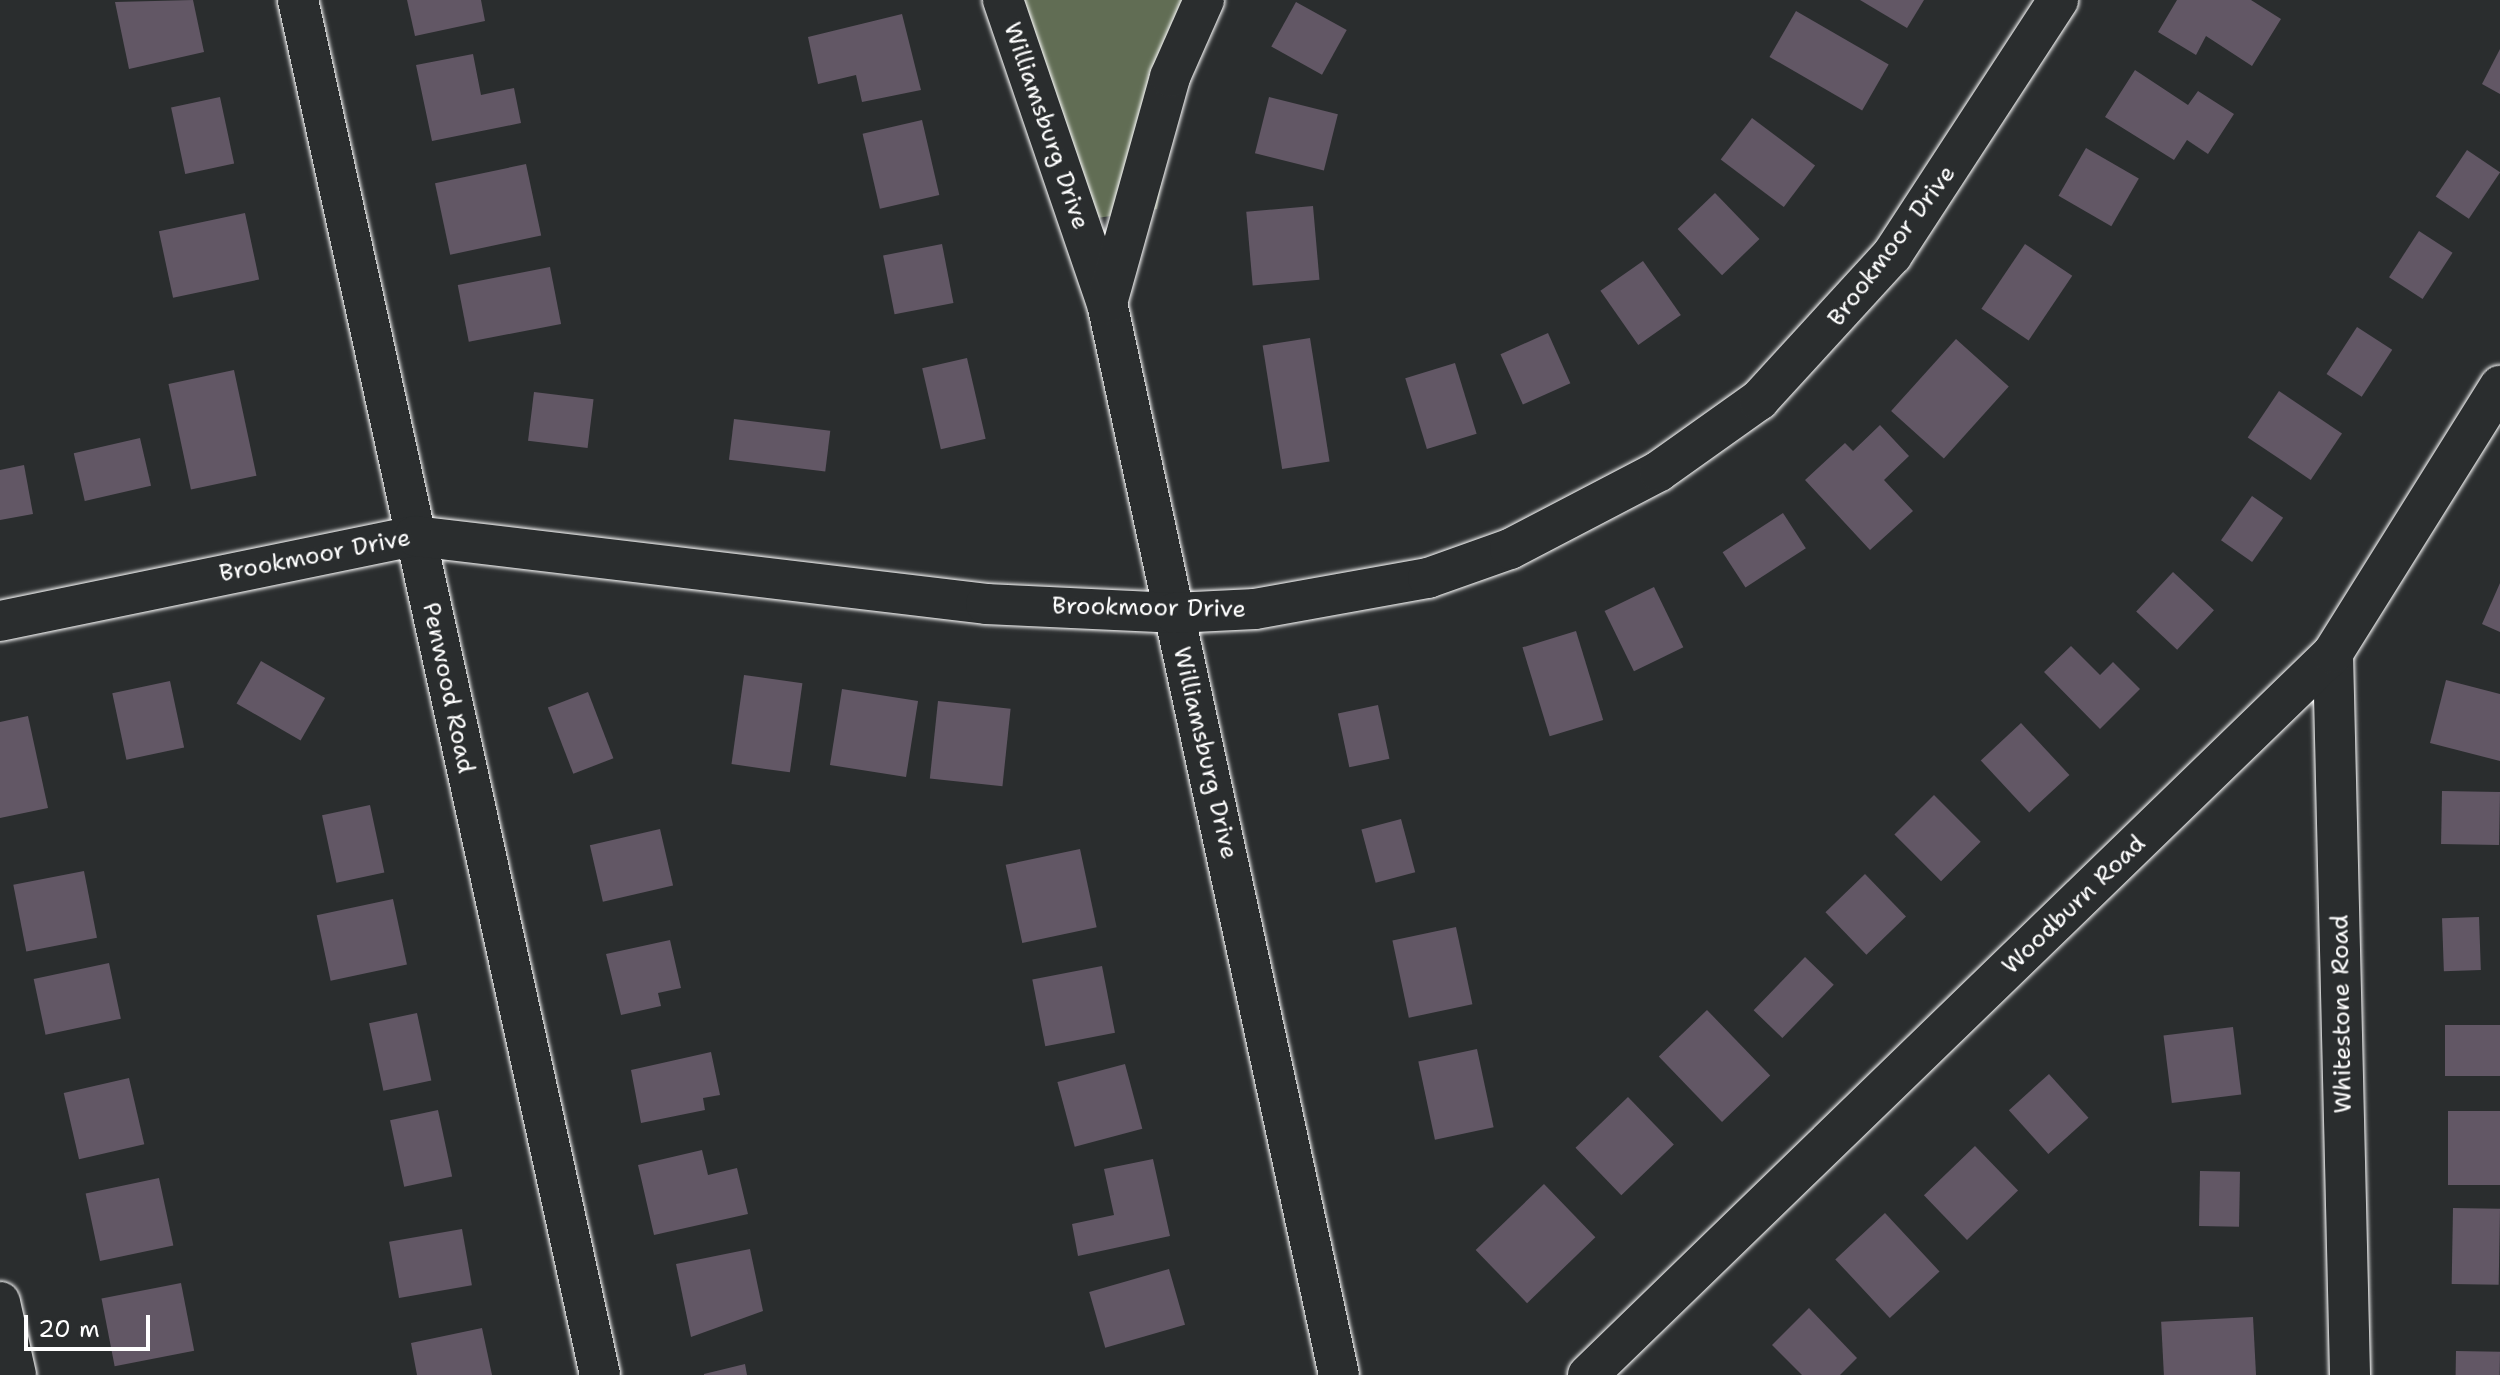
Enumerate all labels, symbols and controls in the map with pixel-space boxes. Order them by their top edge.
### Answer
street label: Williamsburg Drive [997,19,1095,233]
street label: Brookmoor Drive [1822,160,1962,332]
street label: Brookmoor Drive [217,523,413,589]
street label: Brookmoor Drive [1052,592,1246,624]
street label: Penwood Road [416,600,480,776]
street label: Williamsburg Drive [1167,644,1243,862]
street label: Woodburn Road [1996,829,2152,981]
street label: Whitestone Road [2326,914,2358,1114]
scale bar [28,1299,154,1349]
text: 20 m [38,1313,100,1345]

